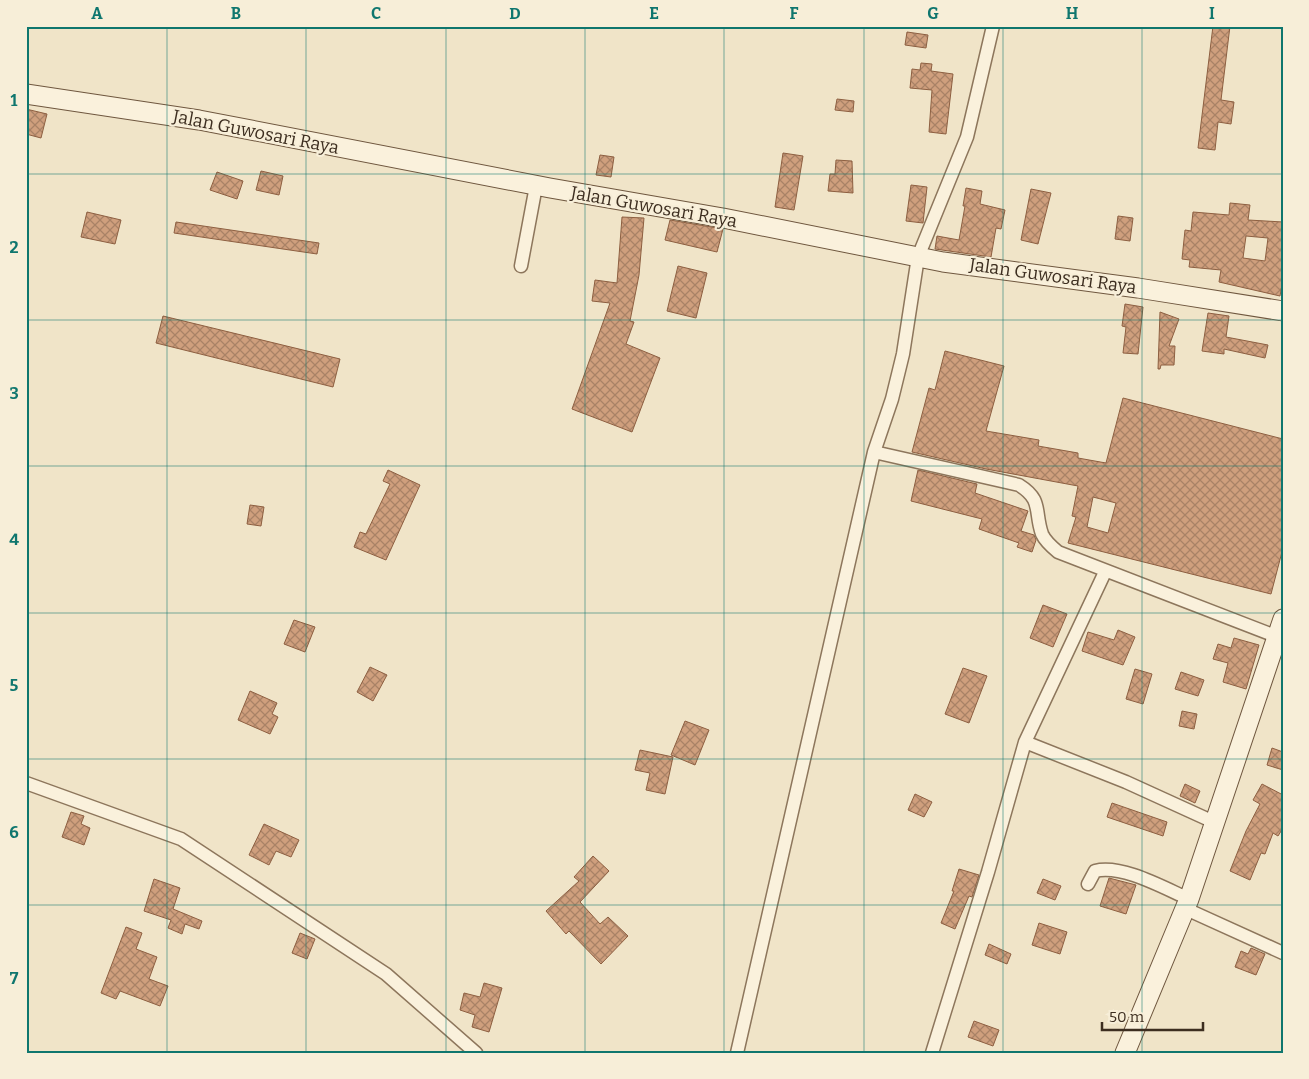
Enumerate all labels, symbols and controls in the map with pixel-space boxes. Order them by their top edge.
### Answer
text: A [91,4,103,23]
text: B [231,4,241,23]
text: C [371,4,381,23]
text: D [509,4,521,23]
text: E [649,4,659,23]
text: F [790,4,799,23]
text: G [927,4,939,23]
text: H [1066,4,1079,23]
text: I [1209,4,1215,23]
text: 1 [11,91,18,110]
street label: Jalan Guwosari Raya [170,105,341,159]
street label: Jalan Guwosari Raya [568,181,739,232]
text: 2 [9,238,19,257]
street label: Jalan Guwosari Raya [967,253,1138,299]
text: 3 [9,384,19,403]
text: 4 [9,530,19,549]
text: 5 [10,676,19,695]
text: 6 [9,823,19,842]
text: 7 [10,969,19,988]
scale bar [1102,999,1203,1031]
text: 50 m [1109,1008,1145,1026]

